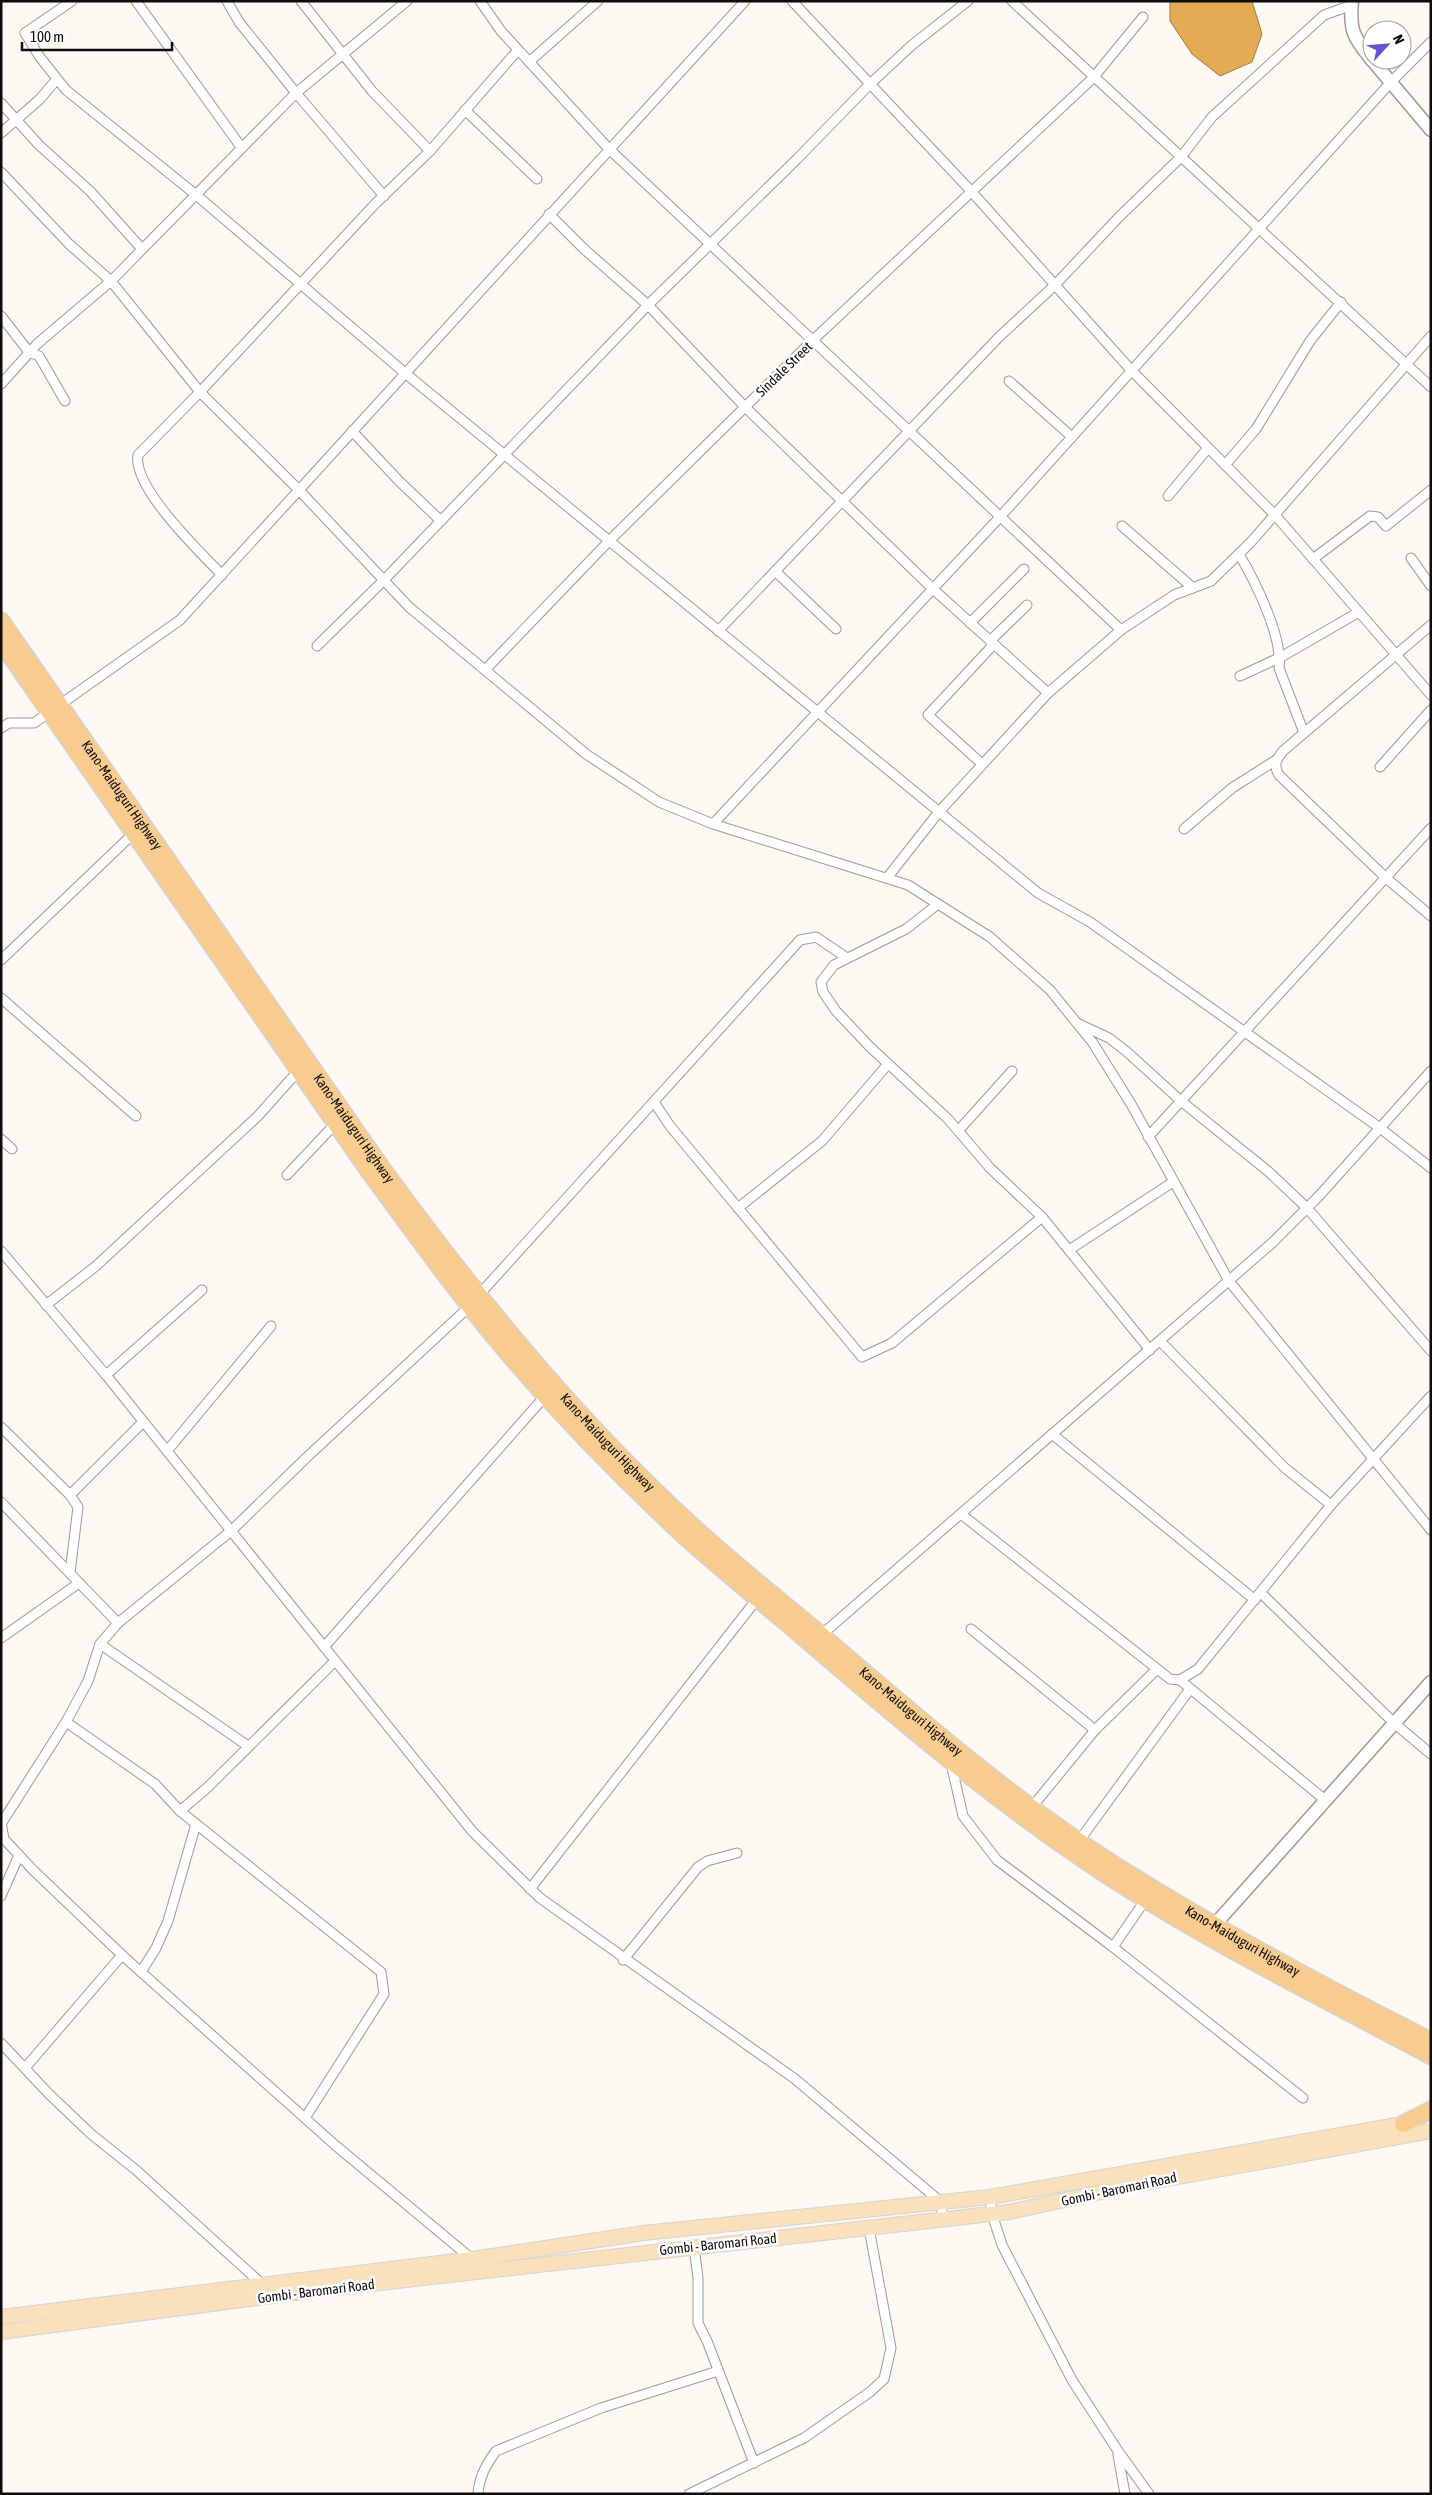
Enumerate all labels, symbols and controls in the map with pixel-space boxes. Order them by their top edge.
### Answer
scale bar [22,20,172,52]
north arrow [1362,20,1412,70]
text: 100 m [30,28,64,45]
text: N [1390,32,1408,47]
street label: Sindale Street [753,338,815,400]
street label: Kano-Maiduguri Highway [79,737,166,853]
street label: Kano-Maiduguri Highway [311,1071,398,1186]
street label: Kano-Maiduguri Highway [557,1390,658,1495]
street label: Kano-Maiduguri Highway [856,1664,966,1759]
street label: Kano-Maiduguri Highway [1182,1902,1303,1980]
street label: Gombi - Baromari Road [1060,2169,1178,2209]
street label: Gombi - Baromari Road [659,2230,777,2258]
street label: Gombi - Baromari Road [257,2276,375,2306]

